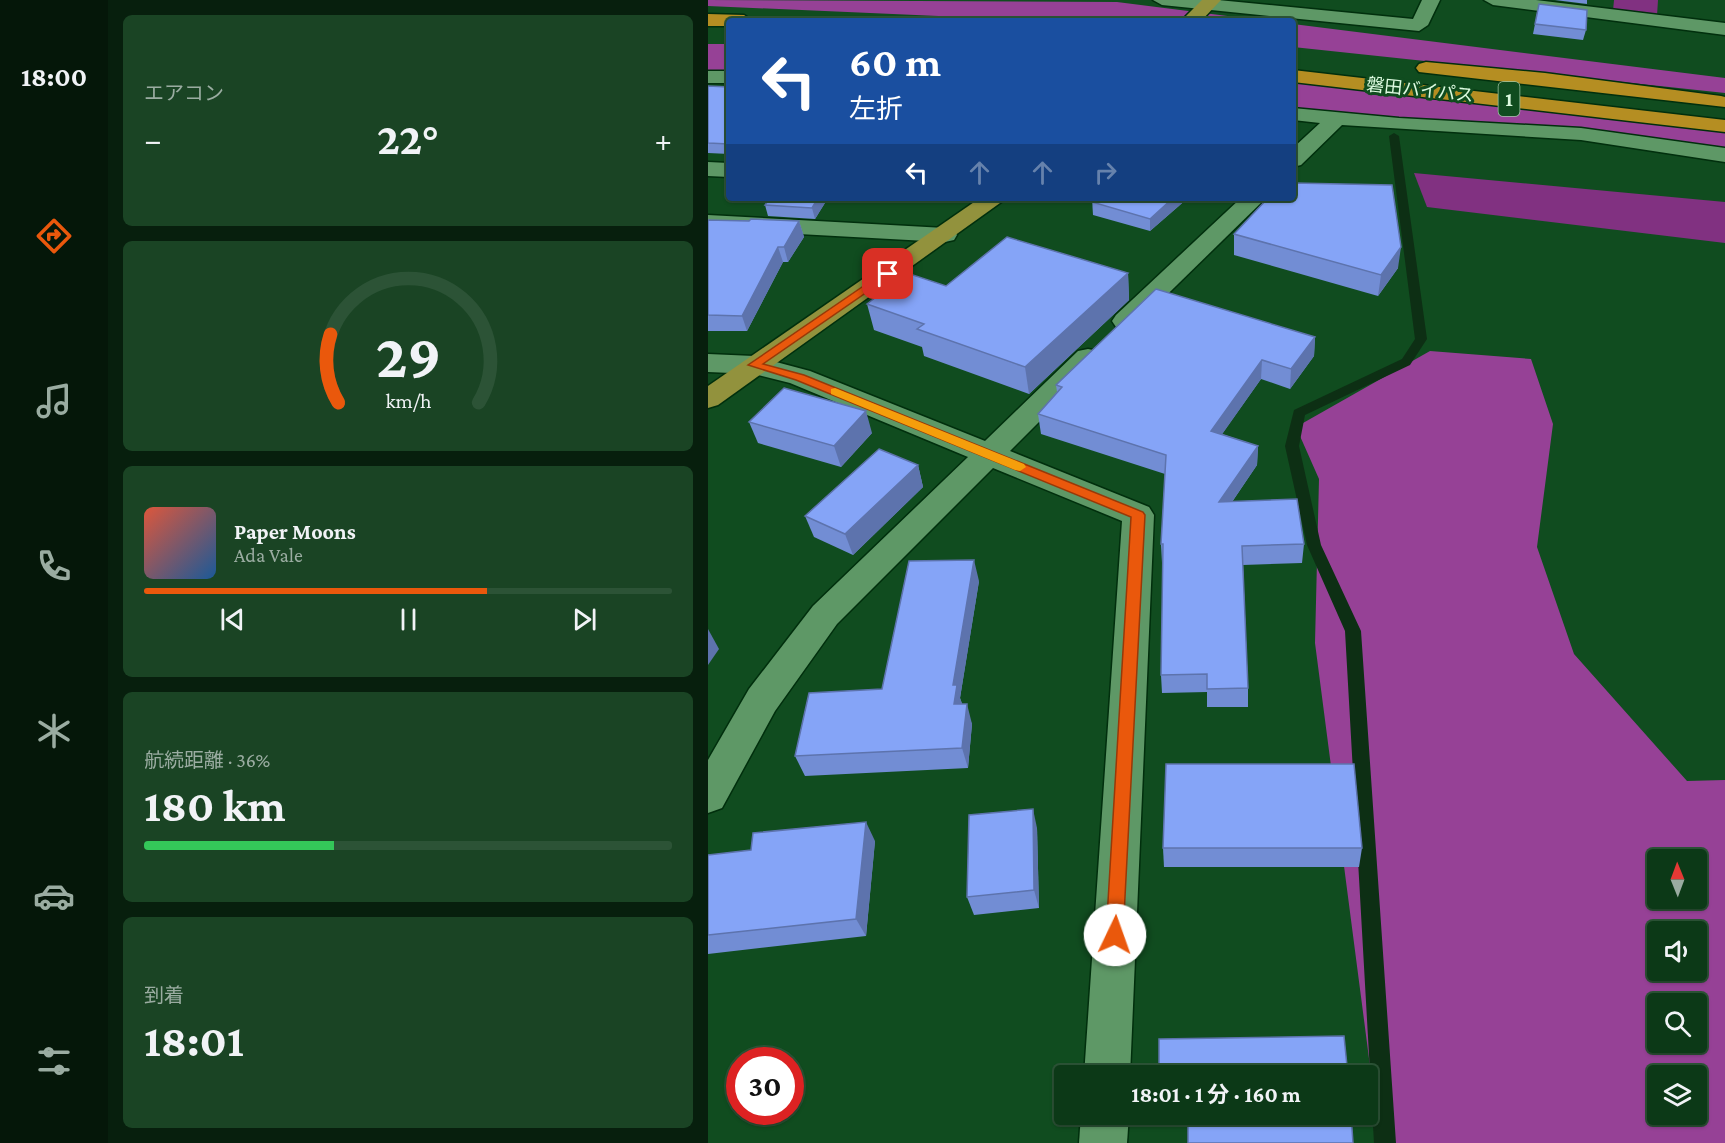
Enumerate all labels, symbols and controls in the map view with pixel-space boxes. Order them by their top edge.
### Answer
text: 60 m [849,38,941,85]
icon: left [750,42,828,120]
text: 18:00 [21,62,87,92]
street label: 磐田バイパス [1365,74,1475,106]
text: エアコン [144,82,224,104]
road number: 1 [1498,82,1520,116]
text: 左折 [849,94,903,124]
text: 22° [377,114,439,164]
text: − [144,121,161,158]
text: + [655,121,672,158]
icon: left [900,156,933,189]
icon: ahead [963,156,996,189]
icon: ahead [1026,156,1059,189]
icon: right [1089,156,1122,189]
icon: directions [33,215,75,257]
pin [862,248,913,299]
icon: arrive [871,257,904,290]
text: 29 [375,321,441,390]
icon: music [33,380,75,422]
text: km/h [385,389,432,413]
text: Paper Moons [234,519,356,544]
text: Ada Vale [234,544,303,566]
icon: phone [33,545,75,587]
icon: previous [216,603,249,636]
icon: pause [392,603,425,636]
icon: next [568,603,601,636]
icon: climate [33,710,75,752]
text: 航続距離 · 36% [144,749,270,771]
text: 180 km [144,781,286,831]
north arrow [1647,849,1707,909]
map controls [1647,849,1707,1125]
icon: car [33,875,75,917]
position arrow [1083,903,1147,967]
button: sound [1647,921,1707,981]
text: 到着 [144,984,184,1006]
button: search [1647,993,1707,1053]
text: 18:01 [144,1016,244,1066]
icon: filters [33,1040,75,1082]
speed limit sign: 30 [726,1047,804,1125]
button: layers [1647,1065,1707,1125]
text: 18:01 · 1 分 · 160 m [1131,1082,1301,1107]

